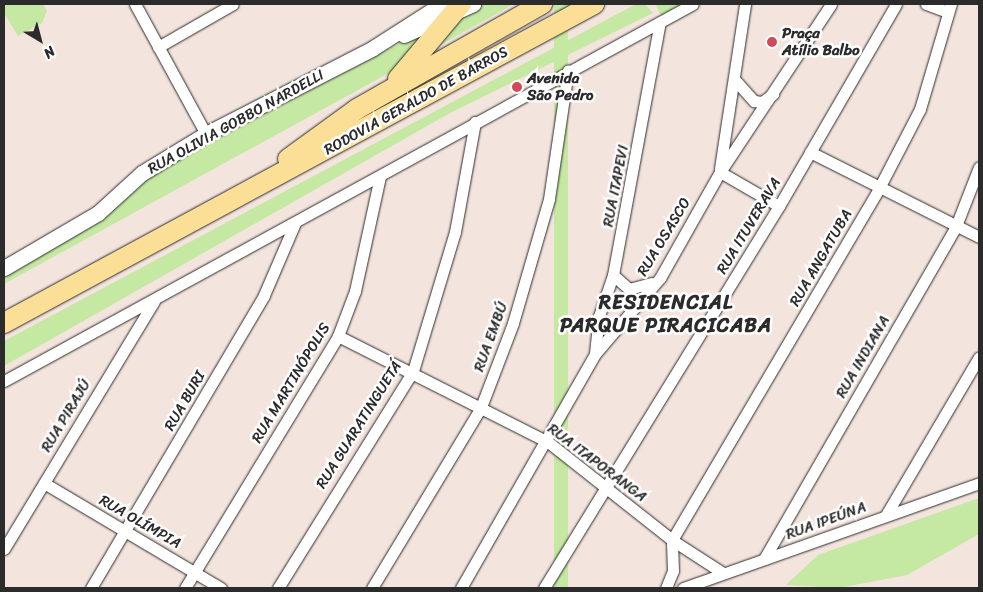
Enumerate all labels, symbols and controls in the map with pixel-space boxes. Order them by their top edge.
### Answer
north arrow [15,15,65,65]
place label: Praça Atílio Balbo [782,24,859,59]
marker: Praça Atílio Balbo [766,36,778,48]
text: N [38,39,61,65]
street label: RODOVIA GERALDO DE BARROS [320,43,512,159]
street label: RUA OLIVIA GOBBO NARDELLI [145,66,327,178]
place label: Avenida São Pedro [527,69,594,104]
marker: Avenida São Pedro [511,81,523,93]
street label: RUA ITAPEVI [599,142,633,230]
street label: RUA ITUVERAVA [713,175,785,277]
street label: RUA OSASCO [633,194,695,280]
street label: RUA ANGATUBA [786,207,856,309]
district label: RESIDENCIAL PARQUE PIRACICABA [559,291,773,338]
street label: RUA EMBÚ [470,300,512,374]
street label: RUA INDIANA [832,313,894,401]
street label: RUA MARTINÓPOLIS [248,320,334,446]
street label: RUA GUARATINGUETÁ [313,358,405,492]
street label: RUA BURI [161,368,209,434]
street label: RUA PIRAJÚ [37,376,95,456]
street label: RUA ITAPORANGA [543,419,651,507]
street label: RUA OLÍMPIA [96,492,184,552]
street label: RUA IPEÚNA [783,498,869,544]

